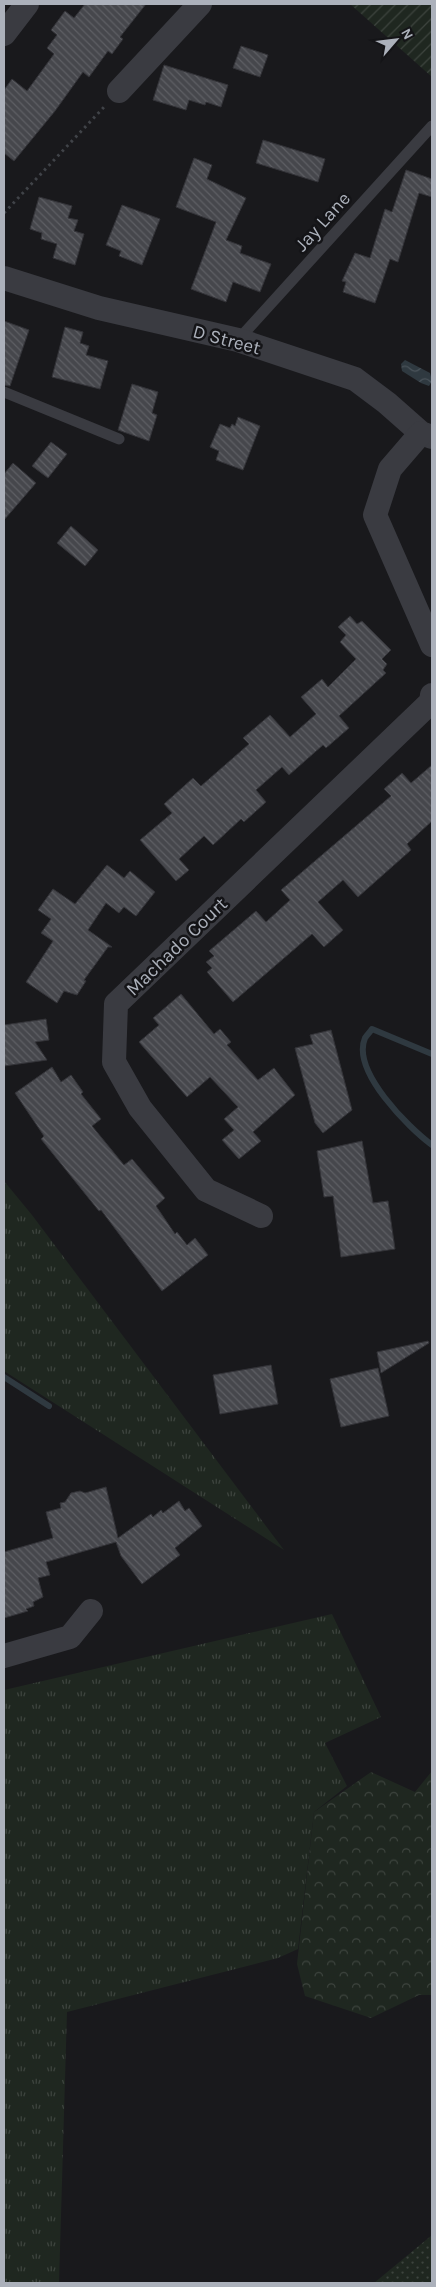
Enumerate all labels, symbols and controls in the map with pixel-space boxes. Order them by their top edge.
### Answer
north arrow [371,15,421,65]
text: N [397,26,417,43]
street label: Jay Lane [290,188,355,256]
street label: D Street [190,320,263,360]
street label: Machado Court [122,893,232,1000]

